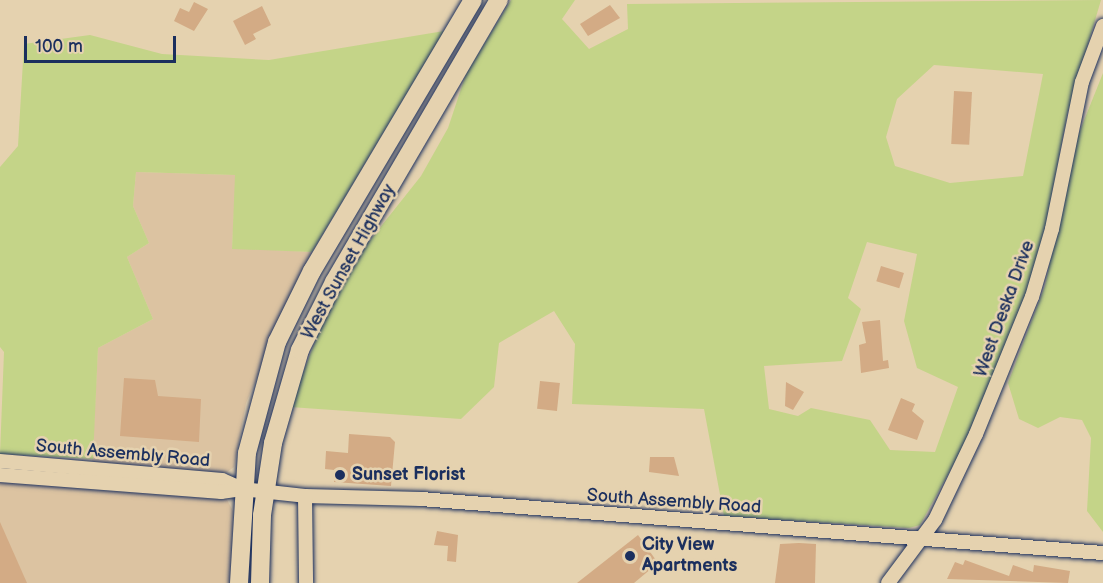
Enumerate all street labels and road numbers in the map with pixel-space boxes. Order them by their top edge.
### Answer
street label: West Sunset Highway [297,181,401,343]
street label: West Deska Drive [970,238,1040,380]
street label: South Assembly Road [34,436,212,472]
street label: South Assembly Road [586,485,762,519]

